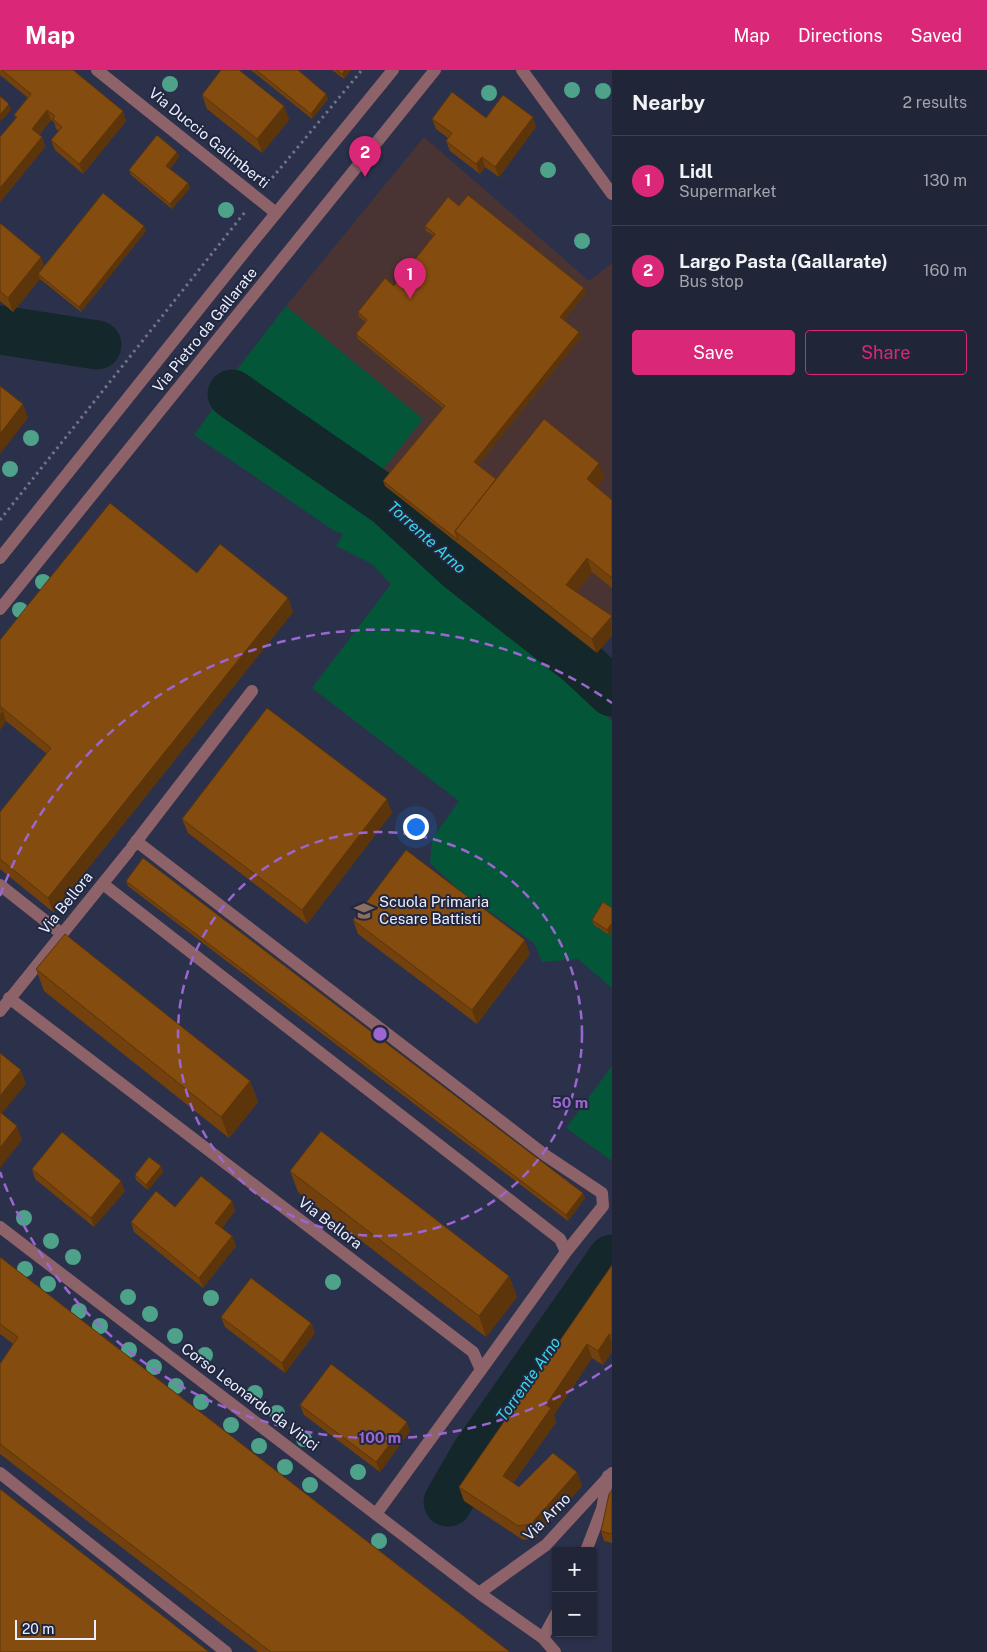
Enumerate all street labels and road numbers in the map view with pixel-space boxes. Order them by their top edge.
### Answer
street label: Via Duccio Galimberti [146,84,273,191]
street label: Via Pietro da Gallarate [149,264,260,395]
street label: Via Bellora [35,868,96,937]
street label: Via Bellora [295,1193,365,1252]
street label: Corso Leonardo da Vinci [178,1339,322,1454]
street label: Via Arno [520,1490,574,1544]

